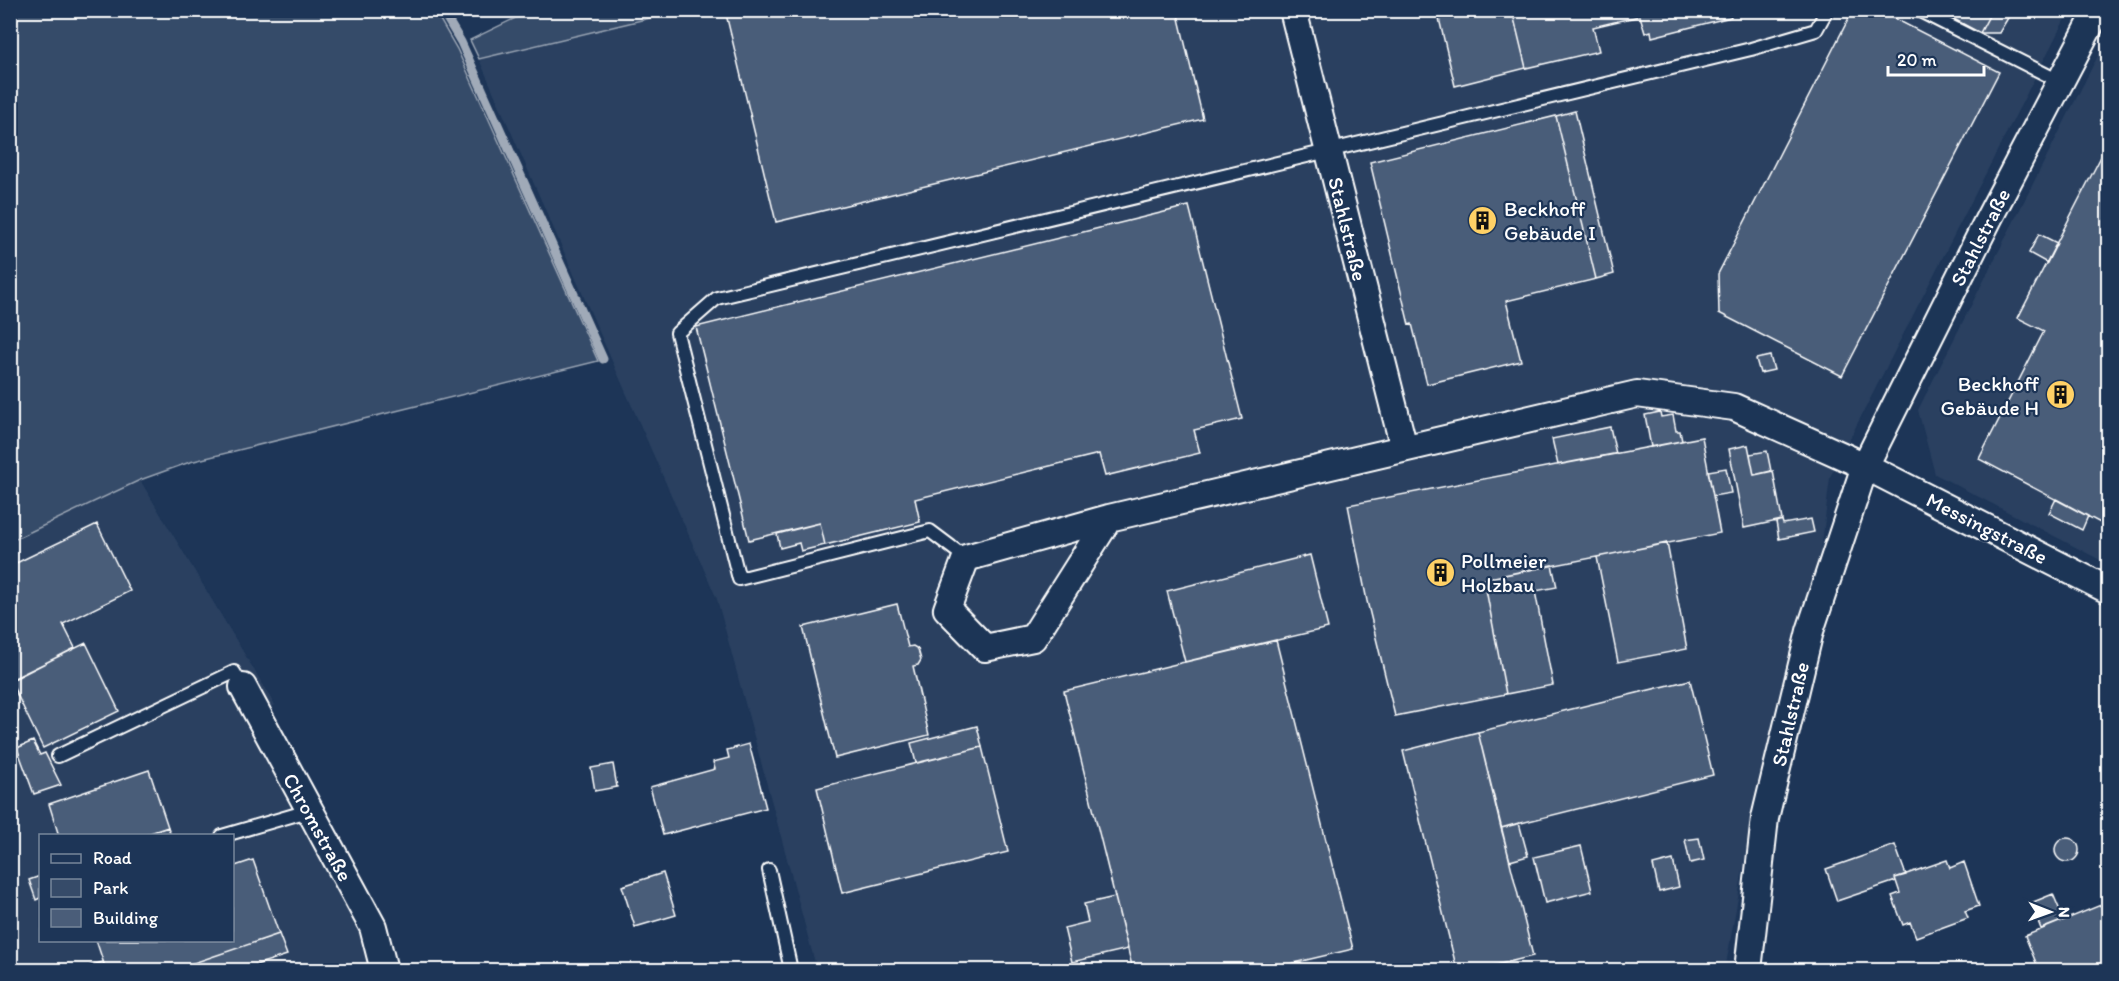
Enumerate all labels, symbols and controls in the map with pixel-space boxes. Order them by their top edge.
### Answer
scale bar [1888,39,1984,77]
text: 20 m [1897,49,1937,71]
street label: Stahlstraße [1323,174,1373,284]
street label: Stahlstraße [1945,184,2015,290]
place label: Beckhoff Gebäude I [1504,196,1596,245]
building icon: Beckhoff Gebäude I [1467,204,1499,236]
place label: Beckhoff Gebäude H [1941,371,2040,420]
building icon: Beckhoff Gebäude H [2044,379,2076,411]
street label: Messingstraße [1922,487,2052,569]
place label: Pollmeier Holzbau [1461,548,1547,597]
building icon: Pollmeier Holzbau [1424,556,1456,588]
street label: Stahlstraße [1766,659,1814,769]
street label: Chromstraße [278,768,358,886]
legend [39,834,234,942]
text: Road [93,847,132,869]
text: Park [93,877,128,899]
north arrow [2020,882,2080,942]
text: Building [93,907,159,929]
text: N [2055,907,2074,918]

